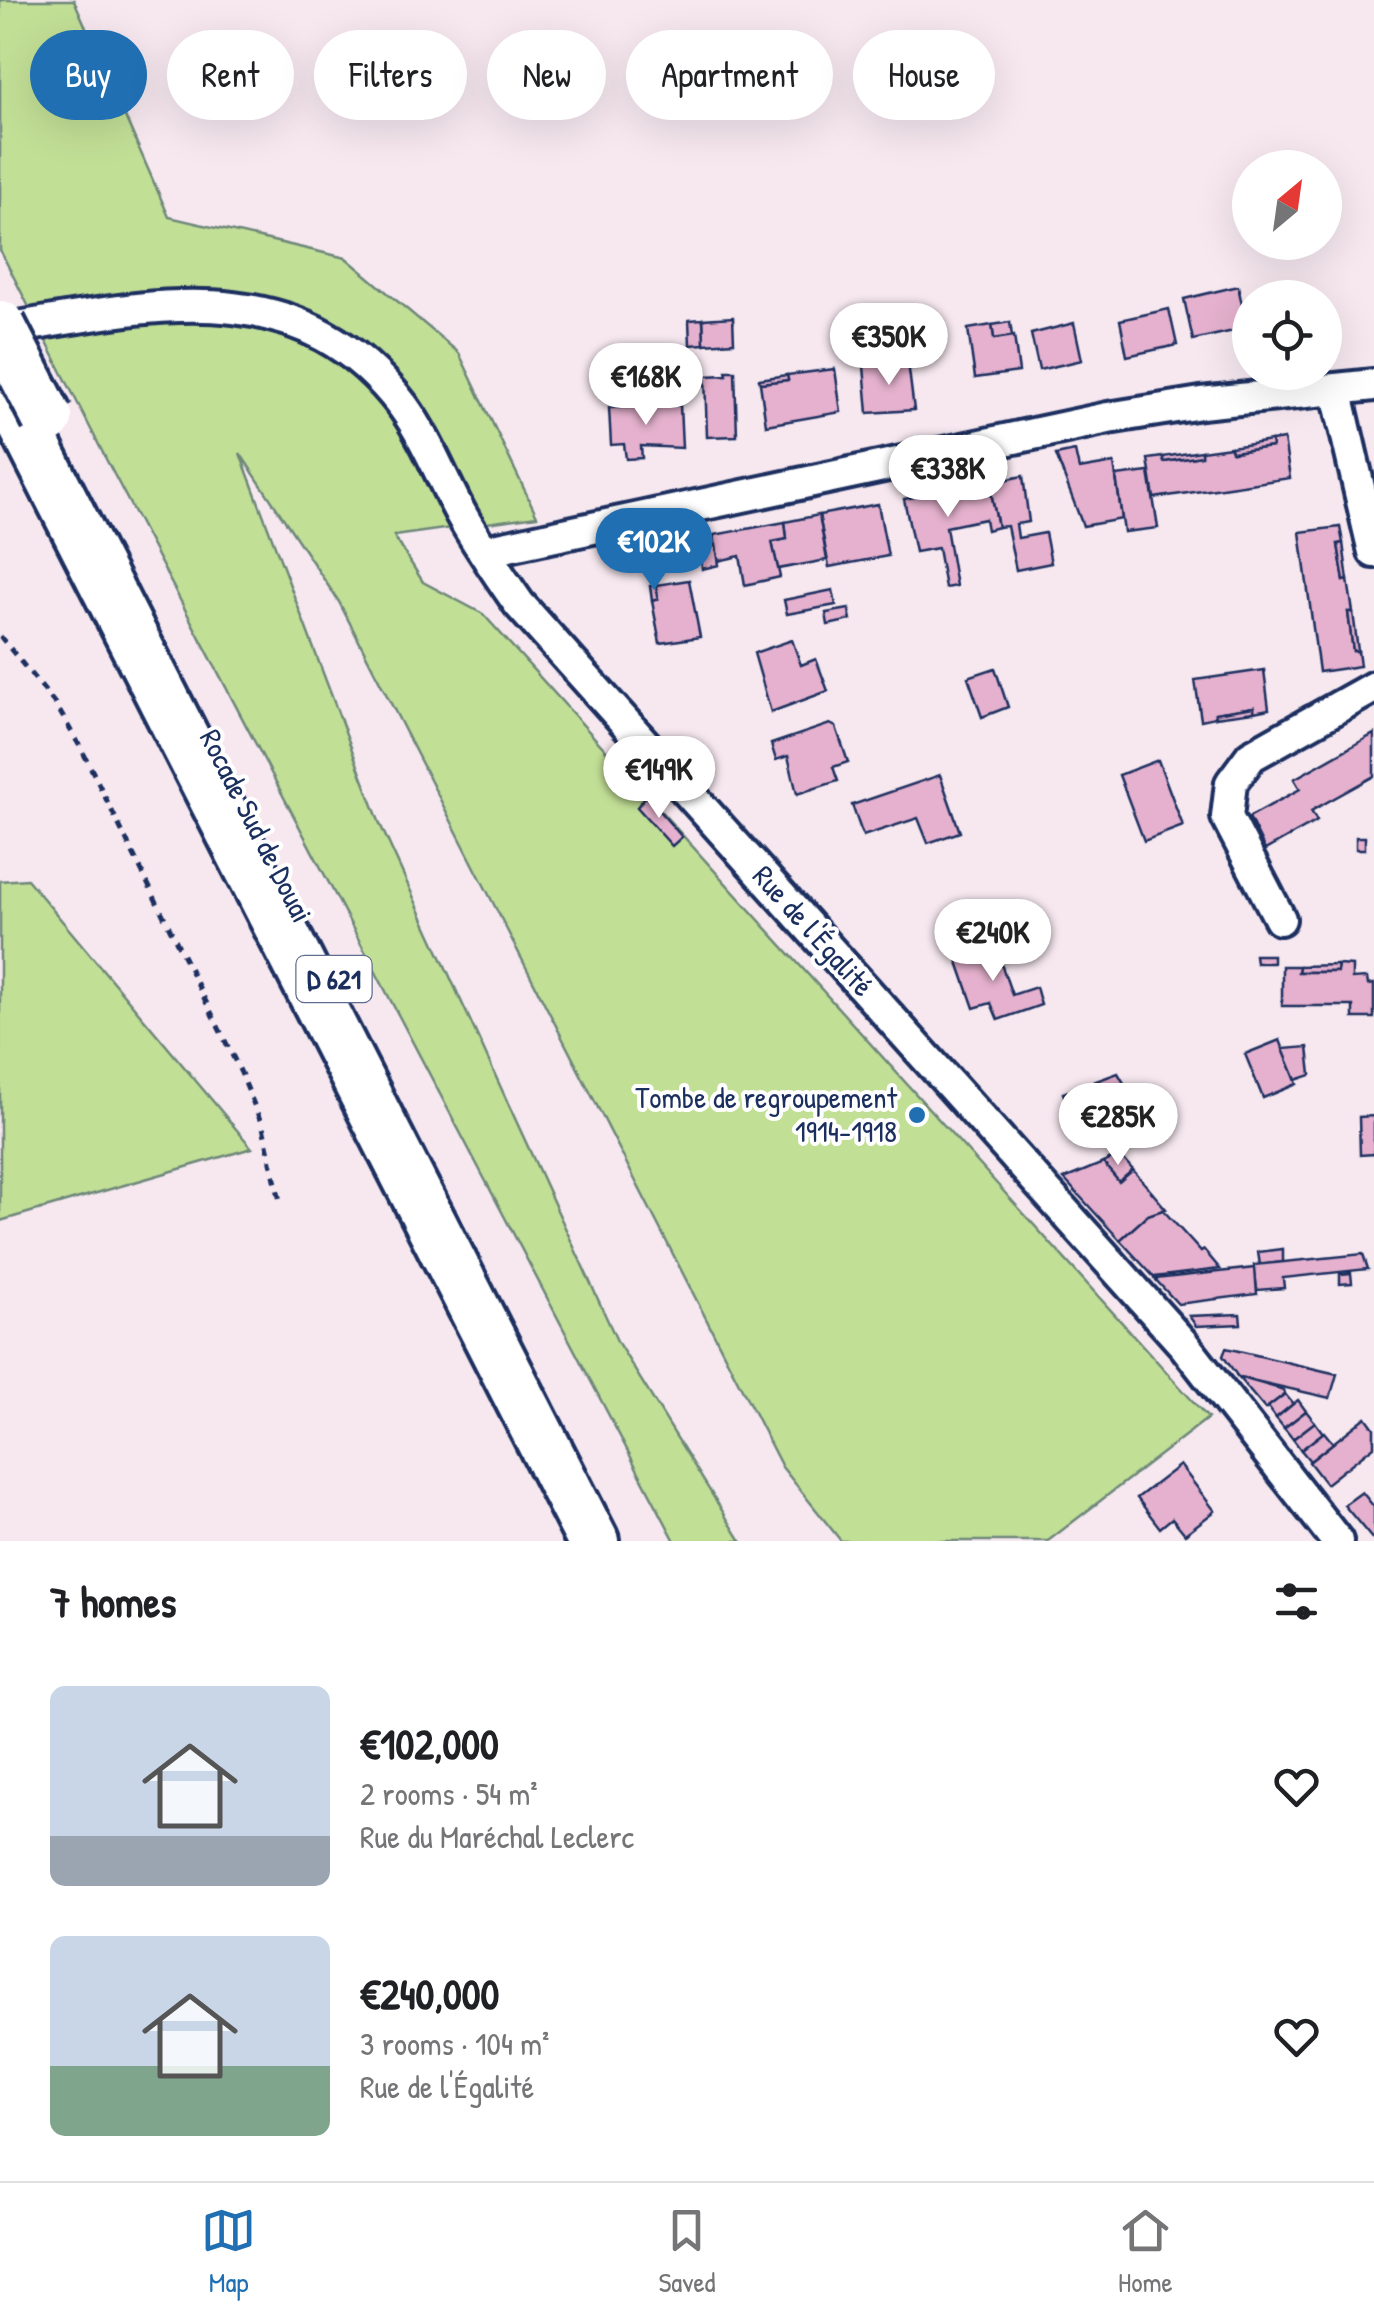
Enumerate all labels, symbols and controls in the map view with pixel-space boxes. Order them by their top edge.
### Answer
chip: Buy [30,30,147,120]
chip: Rent [167,30,294,120]
chip: Filters [314,30,467,120]
chip: New [487,30,606,120]
chip: Apartment [626,30,833,120]
chip: House [853,30,995,120]
north arrow [1232,150,1342,260]
map controls [1232,150,1342,390]
button: locate [1232,280,1342,390]
pin: €350K [819,303,959,388]
text: €350K [852,314,926,357]
pin: €168K [576,343,716,428]
text: €168K [611,354,681,397]
pin: €338K [878,435,1018,520]
text: €338K [911,446,985,489]
pin: €102K [584,508,724,593]
text: €102K [617,519,691,562]
street label: Rocade Sud de Douai [191,722,323,929]
pin: €149K [589,736,729,821]
text: €149K [625,747,693,790]
street label: Rue de l'Égalité [744,856,883,1004]
pin: €240K [923,899,1063,984]
text: €240K [956,910,1030,953]
road number: D 621 [296,956,372,1002]
place label: Tombe de regroupement 1914-1918 [635,1077,898,1151]
pin: €285K [1048,1083,1188,1168]
text: €285K [1081,1094,1155,1137]
marker: Tombe de regroupement 1914-1918 [906,1104,928,1126]
text: 7 homes [50,1573,176,1630]
icon: filters [1269,1574,1324,1629]
text: €102,000 [360,1715,499,1772]
icon: home [130,1726,250,1846]
icon: heart [1269,1759,1324,1814]
text: 2 rooms · 54 m² [360,1772,538,1815]
text: Rue du Maréchal Leclerc [360,1815,634,1858]
text: €240,000 [360,1965,499,2022]
icon: home [130,1976,250,2096]
icon: heart [1269,2009,1324,2064]
text: 3 rooms · 104 m² [360,2022,549,2065]
text: Rue de l'Égalité [360,2065,534,2108]
tab: Map [201,2203,256,2301]
tab: Saved [658,2203,716,2301]
tab: Home [1118,2203,1173,2301]

